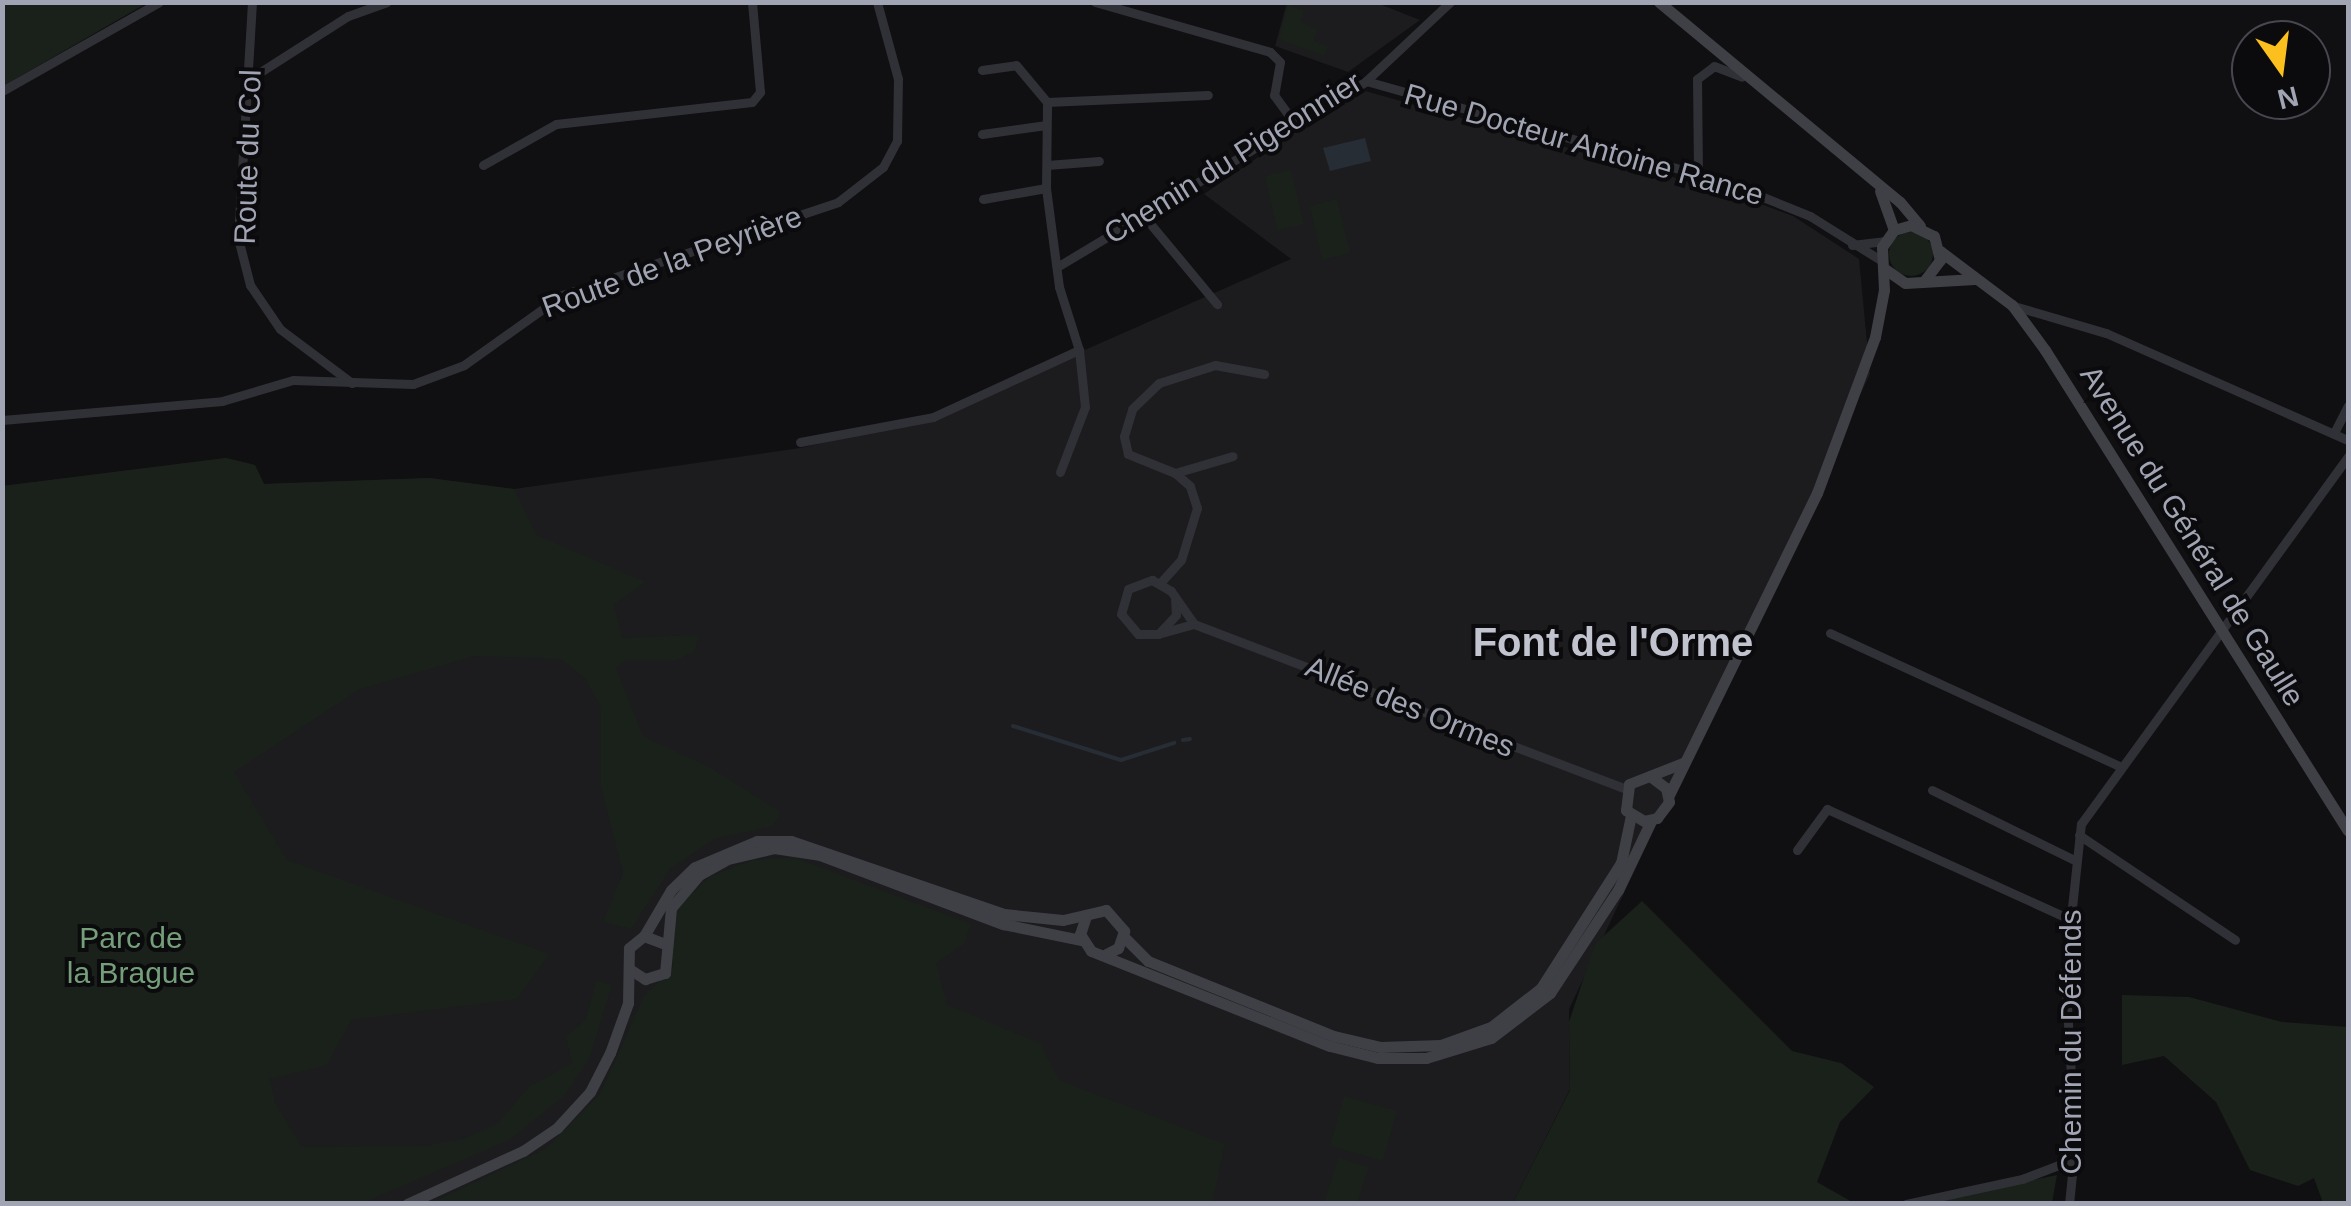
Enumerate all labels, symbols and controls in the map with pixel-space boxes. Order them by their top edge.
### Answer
north arrow [2231,20,2331,120]
street label: Chemin du Pigeonnier [1098,64,1368,252]
street label: Route du Col [227,69,269,245]
street label: Rue Docteur Antoine Rance [1399,76,1769,214]
text: N [2274,80,2301,115]
street label: Route de la Peyrière [537,198,807,326]
street label: Avenue du Général de Gaulle [2072,359,2312,713]
district label: Font de l'Orme [1473,618,1753,666]
street label: Allée des Ormes [1300,649,1520,765]
street label: Chemin du Défends [2053,909,2089,1175]
park label: Parc de la Brague [67,920,195,990]

